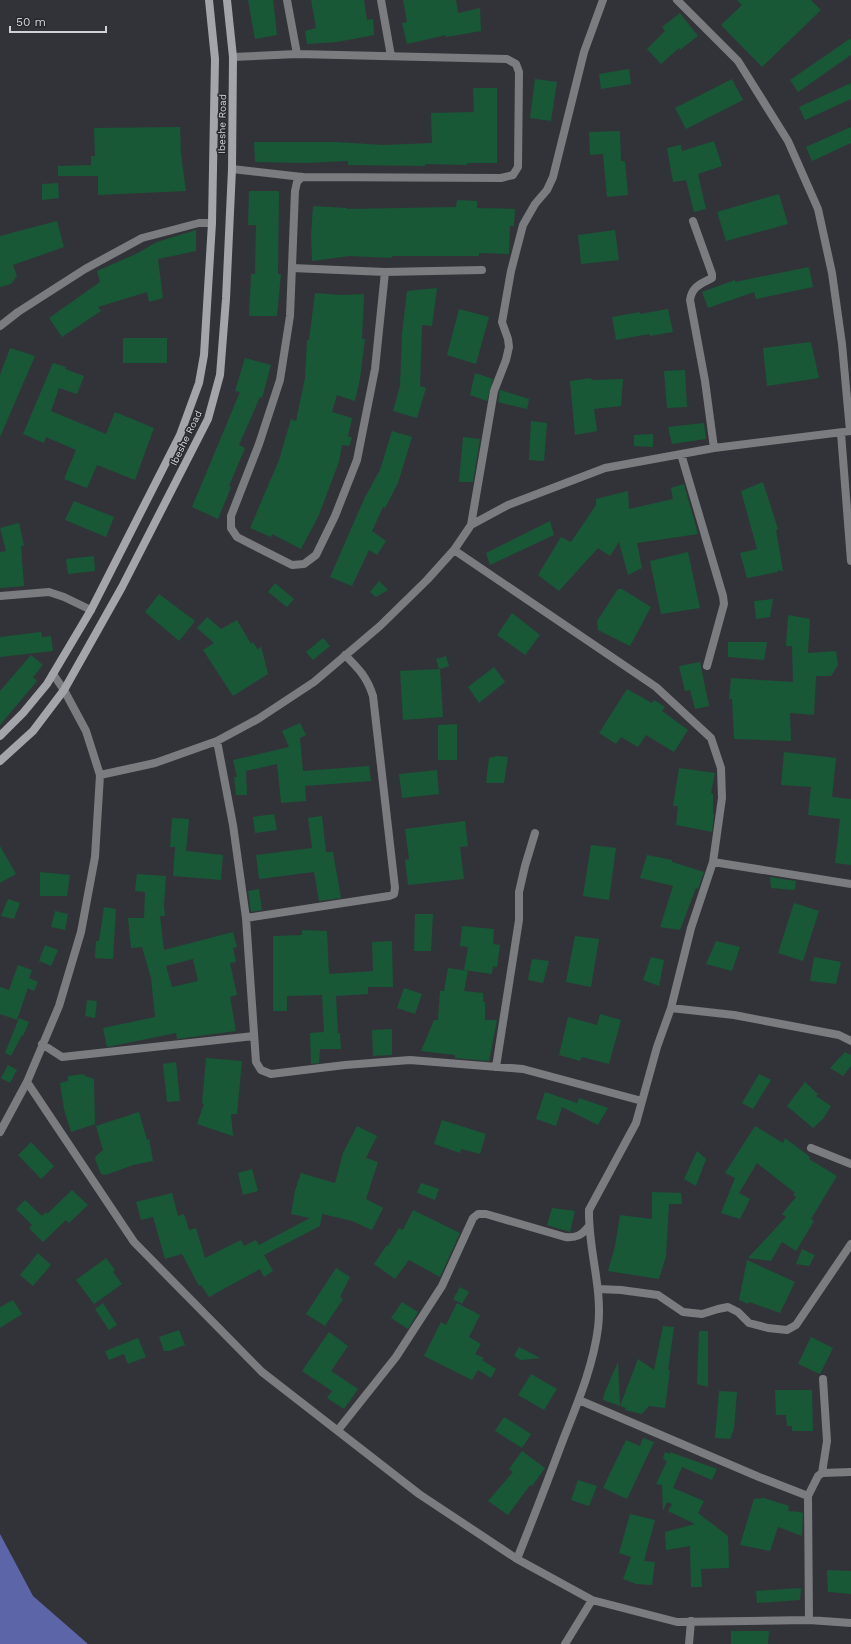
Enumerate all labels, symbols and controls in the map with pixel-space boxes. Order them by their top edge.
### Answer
scale bar [10,8,106,34]
text: 50 m [16,15,46,29]
street label: Ibeshe Road [216,94,228,154]
street label: Ibeshe Road [168,409,204,467]

